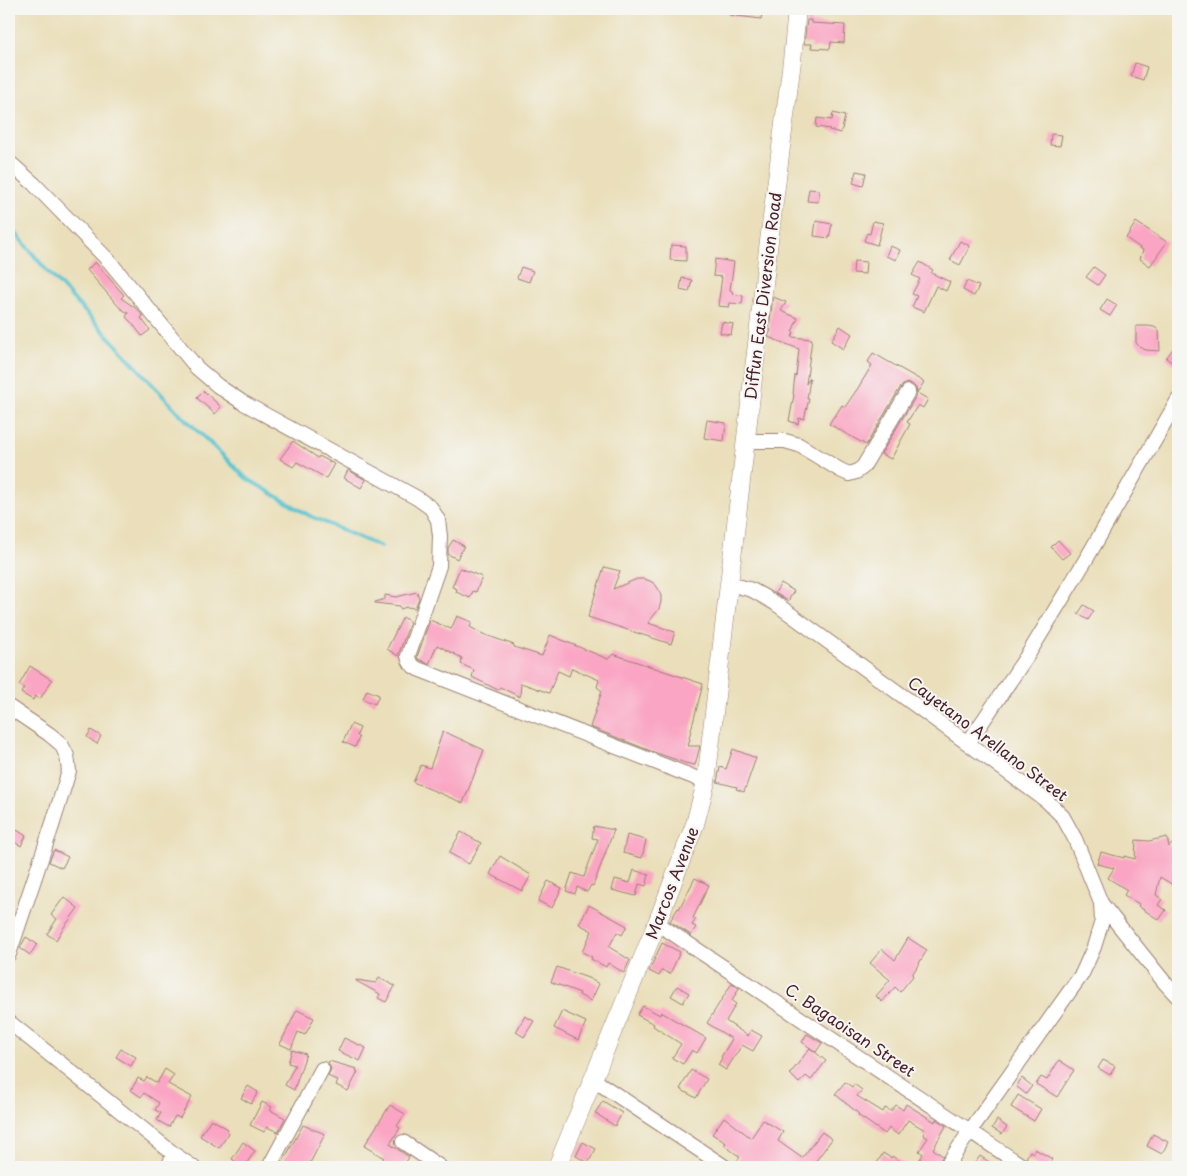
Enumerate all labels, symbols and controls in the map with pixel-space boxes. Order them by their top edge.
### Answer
street label: Diffun East Diversion Road [737,191,787,401]
street label: Cayetano Arellano Street [904,670,1074,807]
street label: Marcos Avenue [639,823,704,942]
street label: C. Bagaoisan Street [781,977,921,1082]

